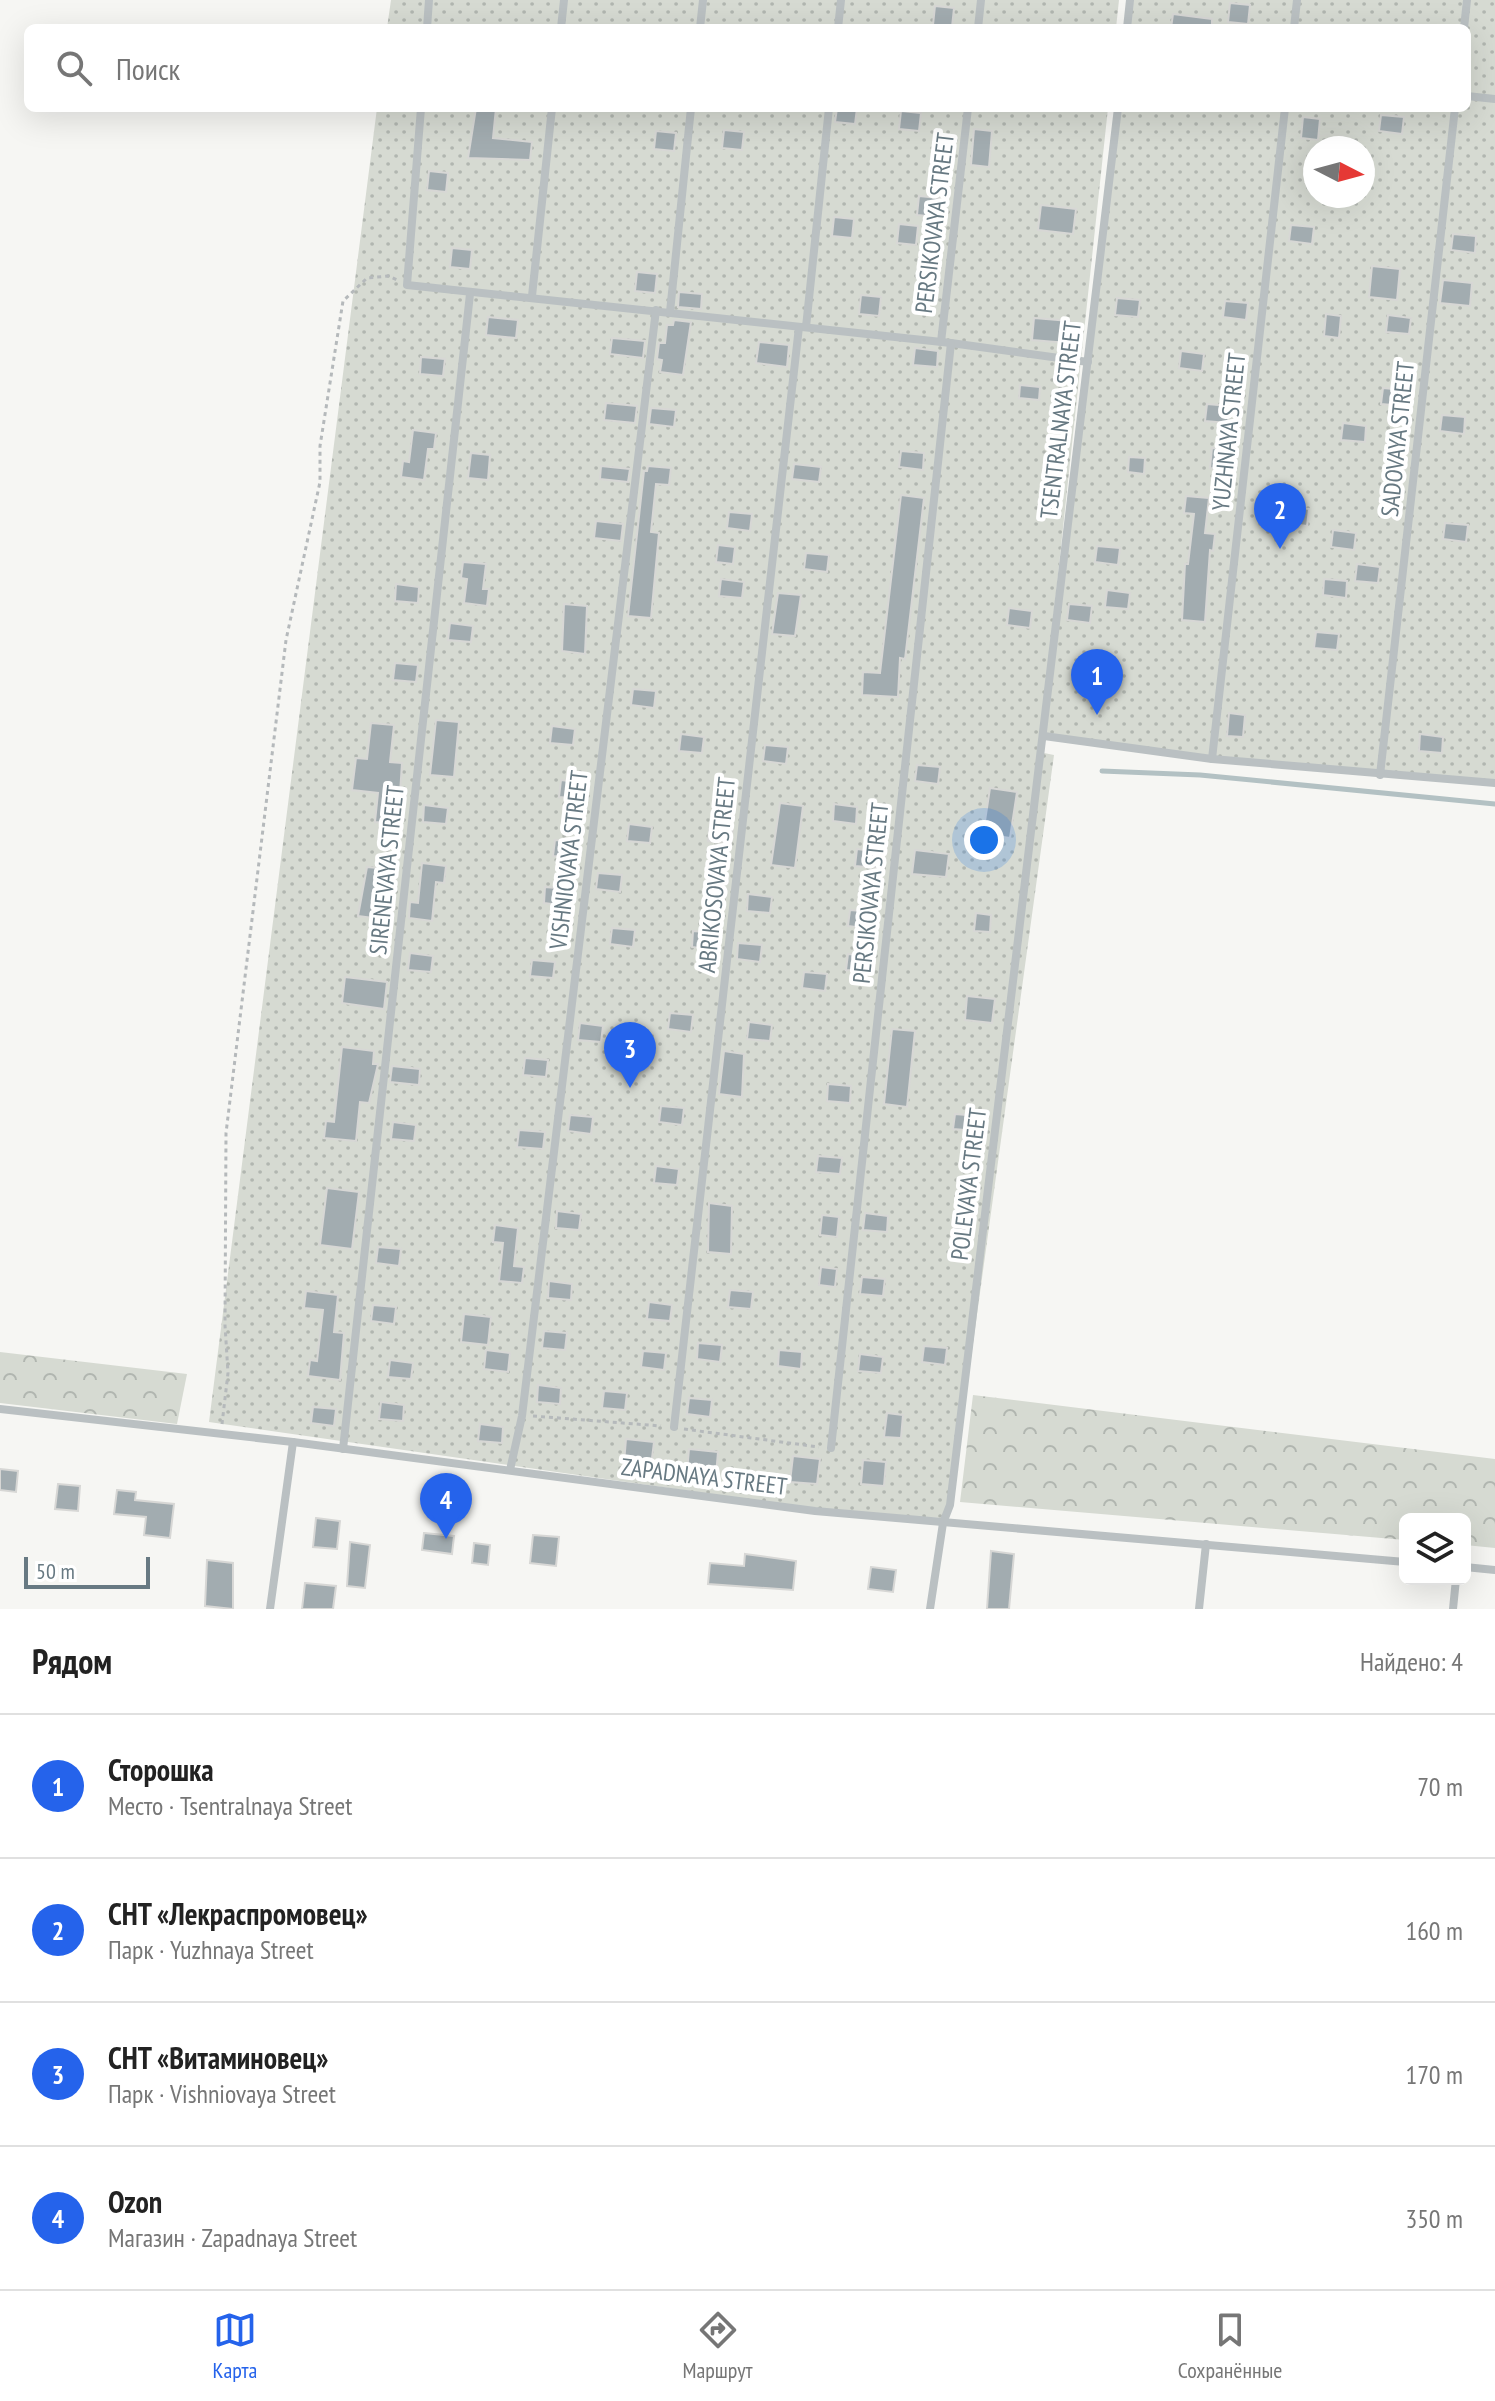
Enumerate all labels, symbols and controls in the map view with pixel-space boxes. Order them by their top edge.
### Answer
search box [24,24,1471,112]
icon: search [52,46,96,90]
text: Поиск [116,49,180,88]
street label: PERSIKOVAYA STREET [908,131,961,315]
north arrow [1303,136,1375,208]
street label: TSENTRALNAYA STREET [1033,319,1088,521]
street label: YUZHNAYA STREET [1205,351,1252,512]
street label: SADOVAYA STREET [1374,359,1421,518]
pin: 2 [1254,483,1306,549]
pin: 1 [1071,649,1123,715]
street label: VISHNIOVAYA STREET [542,768,595,952]
street label: ABRIKOSOVAYA STREET [691,775,742,974]
street label: SIRENEVAYA STREET [362,784,411,956]
street label: PERSIKOVAYA STREET [846,801,895,985]
your location [964,820,1004,860]
pin: 3 [604,1022,656,1088]
street label: POLEVAYA STREET [944,1106,993,1262]
street label: ZAPADNAYA STREET [619,1451,789,1502]
pin: 4 [420,1473,472,1539]
map controls [1399,1513,1471,1585]
button: layers [1399,1513,1471,1585]
scale bar [24,1553,150,1589]
text: 50 m [36,1557,75,1585]
text: Рядом [32,1639,112,1683]
text: Найдено: 4 [1360,1645,1463,1678]
text: Сторошка [108,1750,214,1789]
text: 1 [52,1770,64,1803]
text: 70 m [1417,1770,1463,1803]
text: Место · Tsentralnaya Street [108,1789,352,1822]
text: СНТ «Лекраспромовец» [108,1894,368,1933]
text: 2 [52,1914,64,1947]
text: 160 m [1405,1914,1463,1947]
text: Парк · Yuzhnaya Street [108,1933,314,1966]
text: СНТ «Витаминовец» [108,2038,328,2077]
text: 3 [52,2058,64,2091]
text: 170 m [1405,2058,1463,2091]
text: Парк · Vishniovaya Street [108,2077,336,2110]
text: Ozon [108,2182,162,2221]
text: 4 [52,2202,64,2235]
text: 350 m [1405,2202,1463,2235]
text: Магазин · Zapadnaya Street [108,2221,357,2254]
tab: Карта [213,2308,257,2384]
tab: Маршрут [682,2308,753,2384]
tab: Сохранённые [1178,2308,1282,2384]

